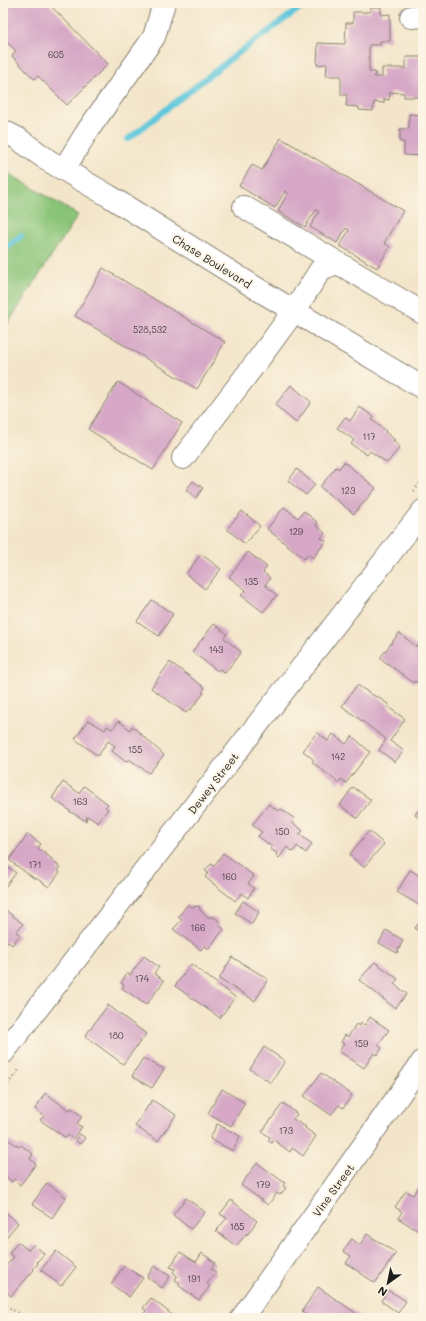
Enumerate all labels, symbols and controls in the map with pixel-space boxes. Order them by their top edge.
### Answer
house number: 605 [48,49,64,60]
street label: Chase Boulevard [170,231,254,291]
house number: 528,532 [133,324,167,335]
house number: 117 [362,431,376,442]
house number: 123 [341,485,355,496]
house number: 129 [289,526,304,537]
house number: 135 [244,576,258,587]
house number: 143 [209,644,223,655]
house number: 155 [128,744,142,755]
street label: Dewey Street [184,749,242,817]
house number: 142 [331,751,345,762]
house number: 163 [73,796,87,807]
house number: 150 [275,826,290,837]
house number: 171 [28,859,42,870]
house number: 160 [221,871,237,882]
house number: 166 [191,922,205,933]
house number: 174 [135,973,150,984]
house number: 180 [108,1030,124,1041]
house number: 159 [354,1038,369,1049]
house number: 173 [279,1125,293,1136]
street label: Vine Street [309,1160,357,1219]
house number: 179 [256,1179,271,1190]
house number: 185 [230,1221,244,1232]
north arrow [368,1263,408,1303]
house number: 191 [187,1273,201,1284]
text: N [375,1283,390,1300]

